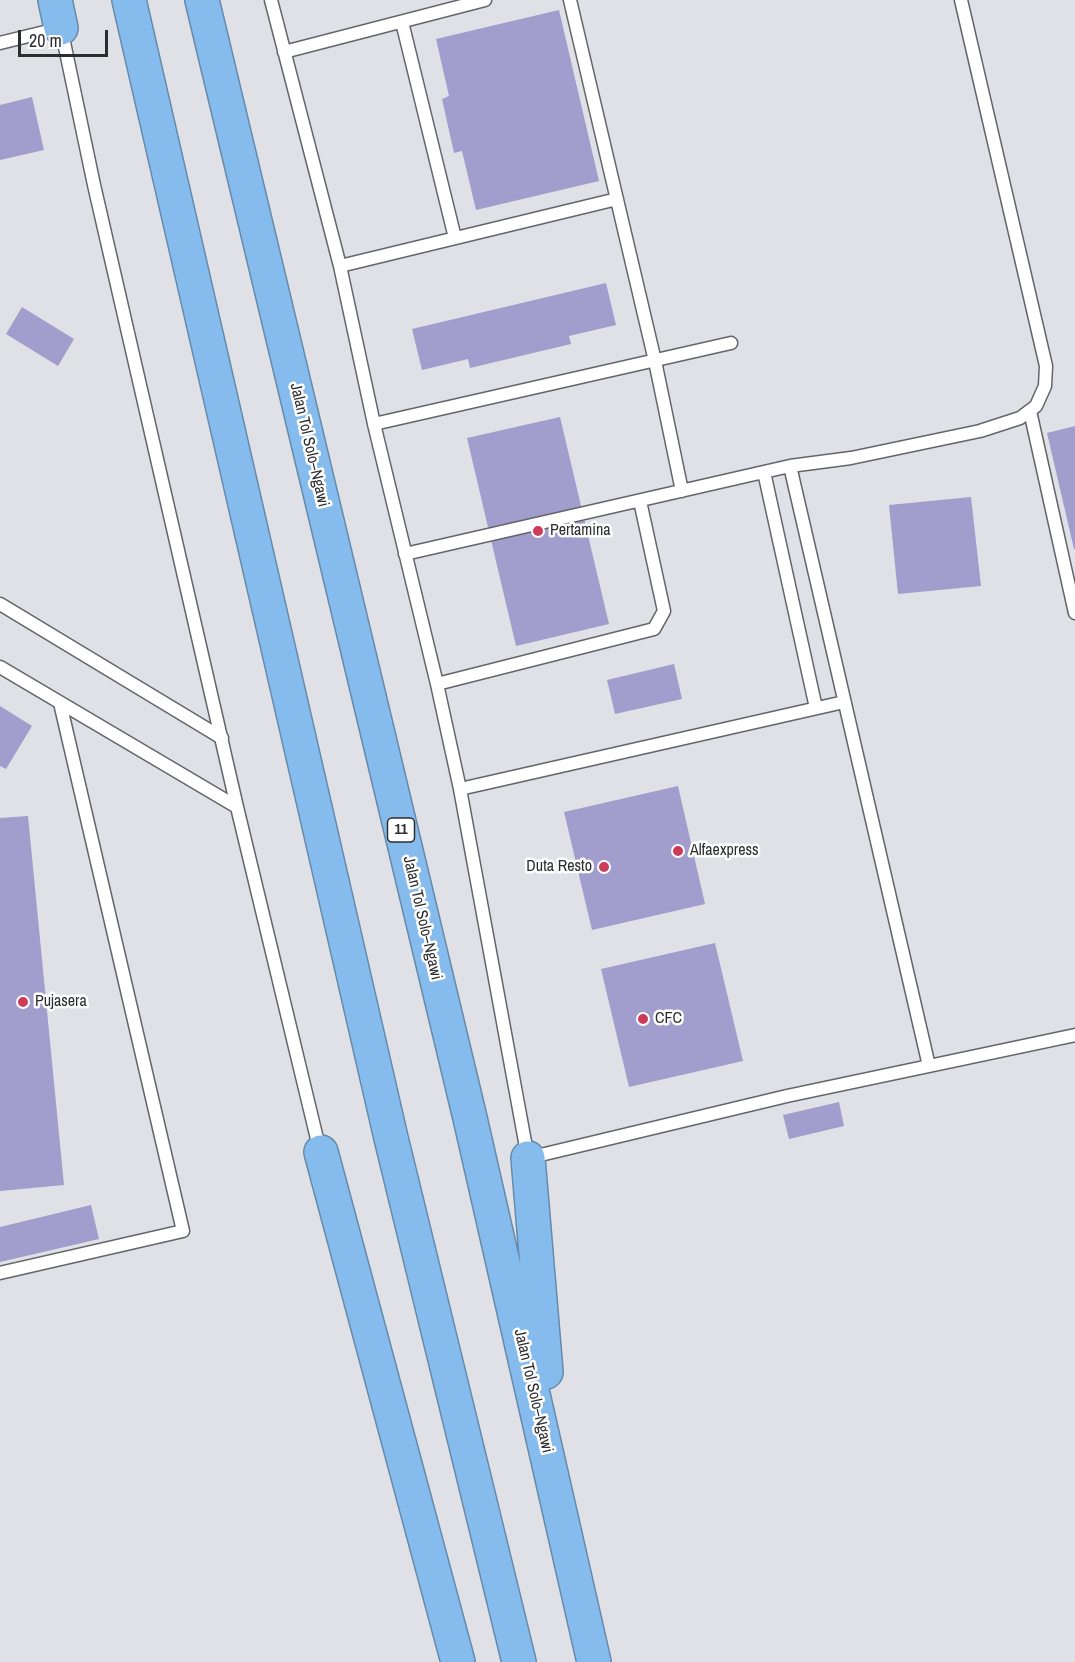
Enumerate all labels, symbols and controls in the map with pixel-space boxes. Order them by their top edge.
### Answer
scale bar [21,18,111,56]
text: 20 m [29,28,62,53]
street label: Jalan Tol Solo–Ngawi [285,381,333,509]
place label: Pertamina [550,521,611,541]
marker: Pertamina [531,524,545,538]
road number: 11 [388,818,414,842]
place label: Alfaexpress [690,841,759,861]
marker: Alfaexpress [671,844,685,858]
street label: Jalan Tol Solo–Ngawi [398,854,446,982]
place label: Duta Resto [526,857,592,877]
marker: Duta Resto [597,860,611,874]
place label: Pujasera [35,992,87,1012]
marker: Pujasera [16,995,30,1009]
place label: CFC [655,1009,682,1029]
marker: CFC [636,1012,650,1026]
street label: Jalan Tol Solo–Ngawi [509,1327,557,1455]

